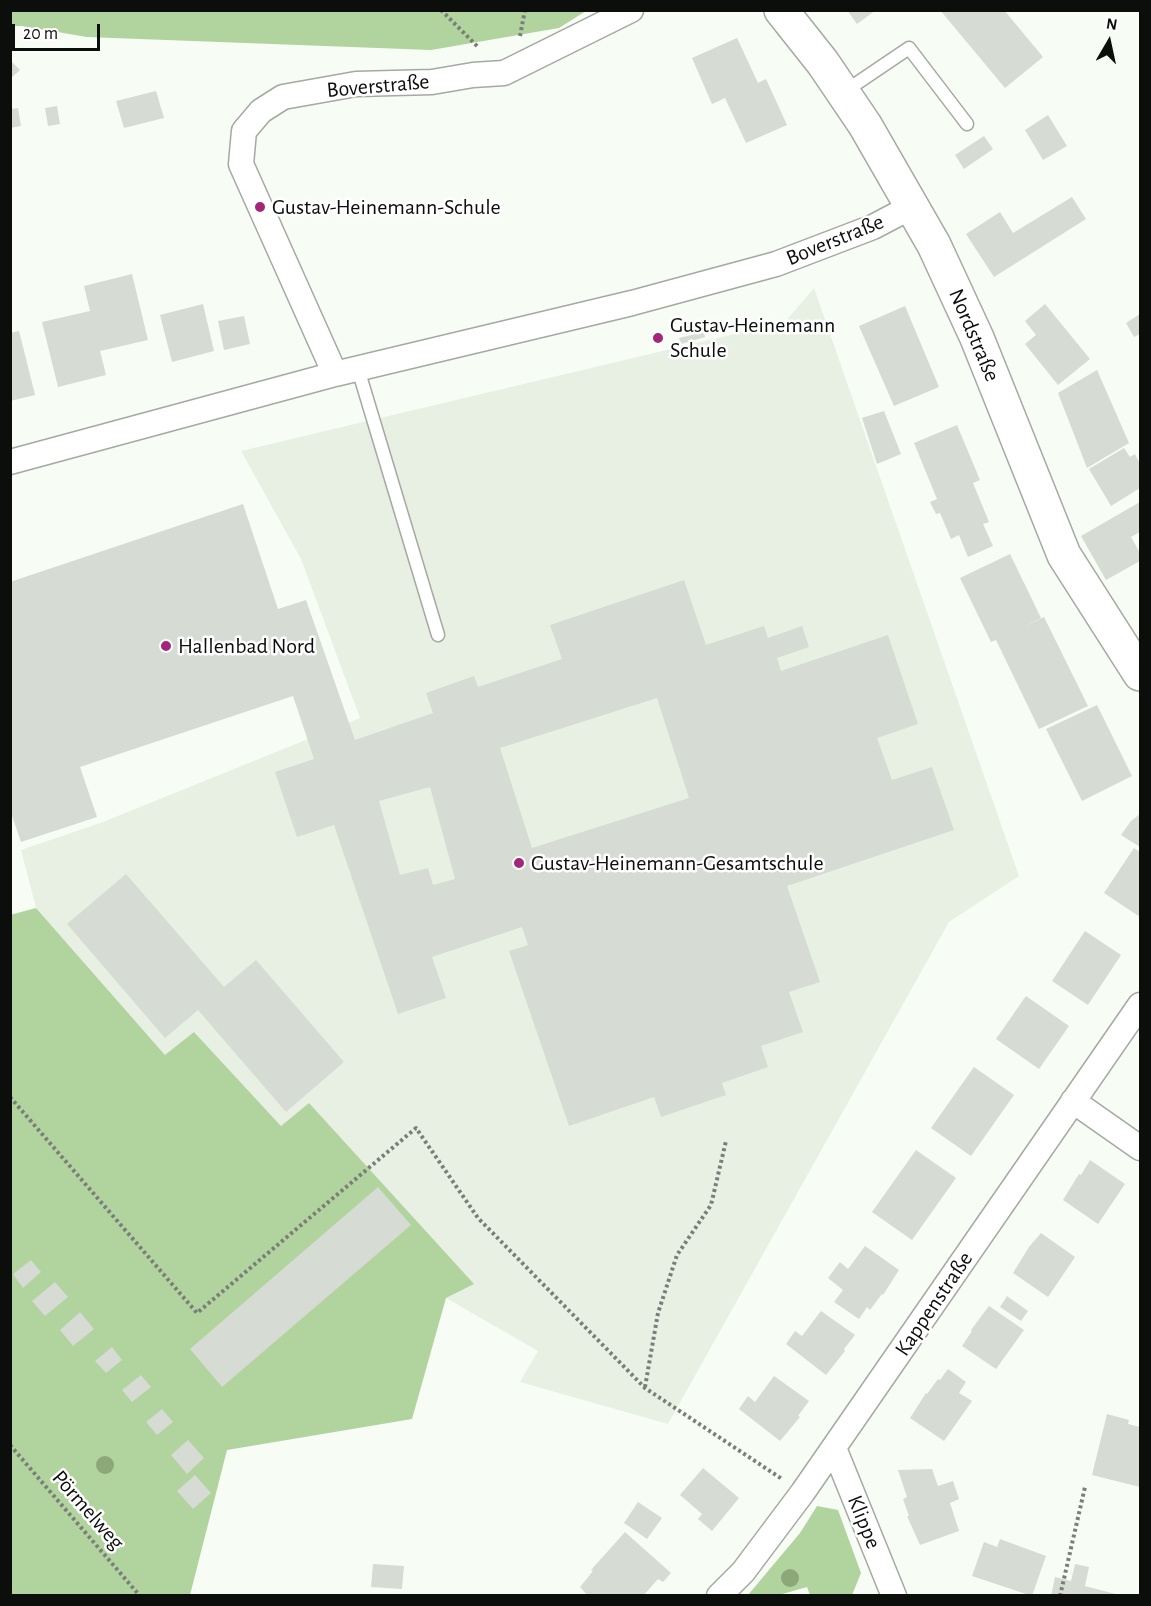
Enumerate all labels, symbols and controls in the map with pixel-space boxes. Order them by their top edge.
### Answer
scale bar [15,12,104,50]
north arrow [1079,12,1139,72]
text: N [1105,15,1119,33]
text: 20 m [23,25,58,43]
street label: Boverstraße [326,68,430,104]
place label: Gustav-Heinemann-Schule [272,194,501,220]
marker: Gustav-Heinemann-Schule [253,200,267,214]
street label: Boverstraße [782,208,888,272]
street label: Nordstraße [943,285,1005,385]
place label: Gustav-Heinemann Schule [670,312,835,364]
marker: Gustav-Heinemann Schule [651,331,665,345]
place label: Hallenbad Nord [178,633,315,659]
marker: Hallenbad Nord [159,639,173,653]
place label: Gustav-Heinemann-Gesamtschule [531,850,824,876]
marker: Gustav-Heinemann-Gesamtschule [512,856,526,870]
street label: Kappenstraße [889,1247,979,1361]
street label: Pörmelweg [46,1465,130,1555]
street label: Klippe [841,1491,887,1553]

